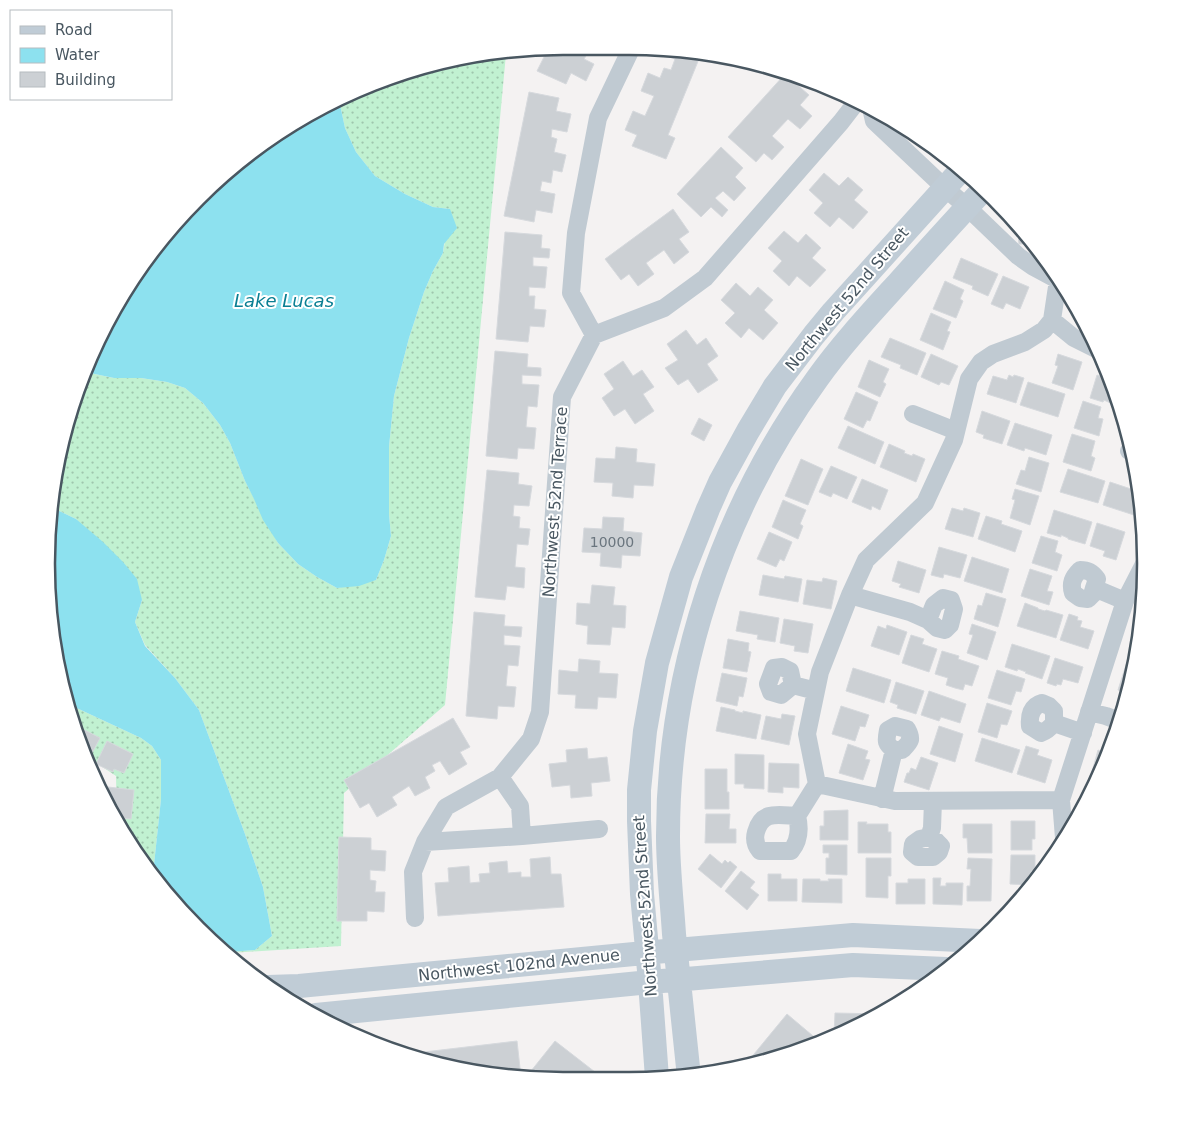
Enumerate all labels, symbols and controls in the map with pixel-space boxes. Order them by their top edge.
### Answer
legend [10,10,172,100]
text: Road [55,21,93,39]
text: Water [55,46,100,64]
text: Building [55,71,116,89]
street label: Northwest 52nd Street [781,223,913,375]
water label: Lake Lucas [234,290,334,311]
street label: Northwest 52nd Terrace [539,406,571,598]
house number: 10000 [590,534,634,550]
street label: Northwest 52nd Street [629,815,661,997]
street label: Northwest 102nd Avenue [417,945,621,985]

